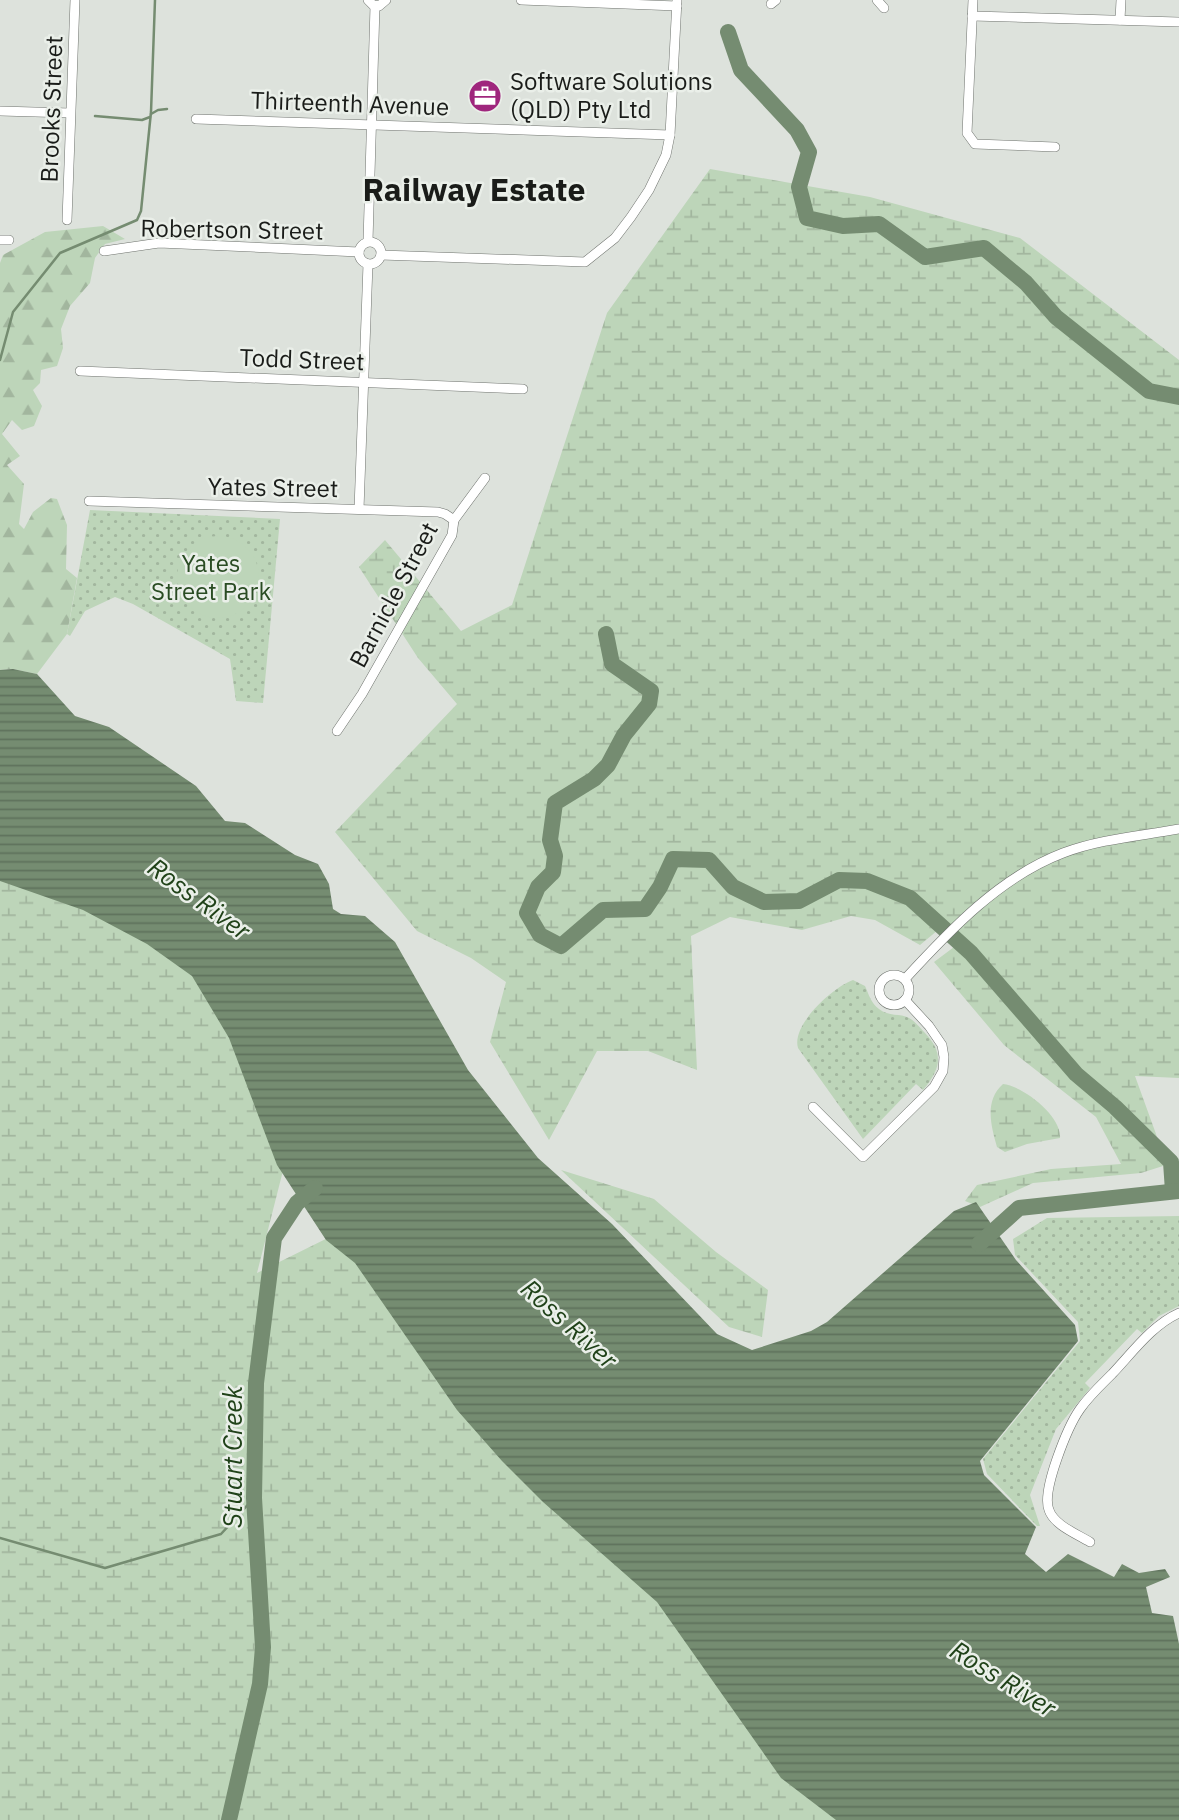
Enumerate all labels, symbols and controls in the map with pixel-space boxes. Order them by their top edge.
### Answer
street label: Brooks Street [32,35,70,183]
place label: Software Solutions (QLD) Pty Ltd [510,65,713,125]
office icon: Software Solutions (QLD) Pty Ltd [466,77,504,115]
street label: Thirteenth Avenue [250,84,450,122]
district label: Railway Estate [363,168,585,210]
street label: Robertson Street [140,211,324,247]
street label: Todd Street [239,341,365,377]
street label: Yates Street [207,470,339,504]
street label: Barnicle Street [341,516,445,673]
park label: Yates Street Park [151,547,271,607]
water label: Ross River [142,850,259,948]
water label: Ross River [514,1271,626,1377]
water label: Stuart Creek [215,1385,249,1528]
water label: Ross River [944,1632,1064,1725]

